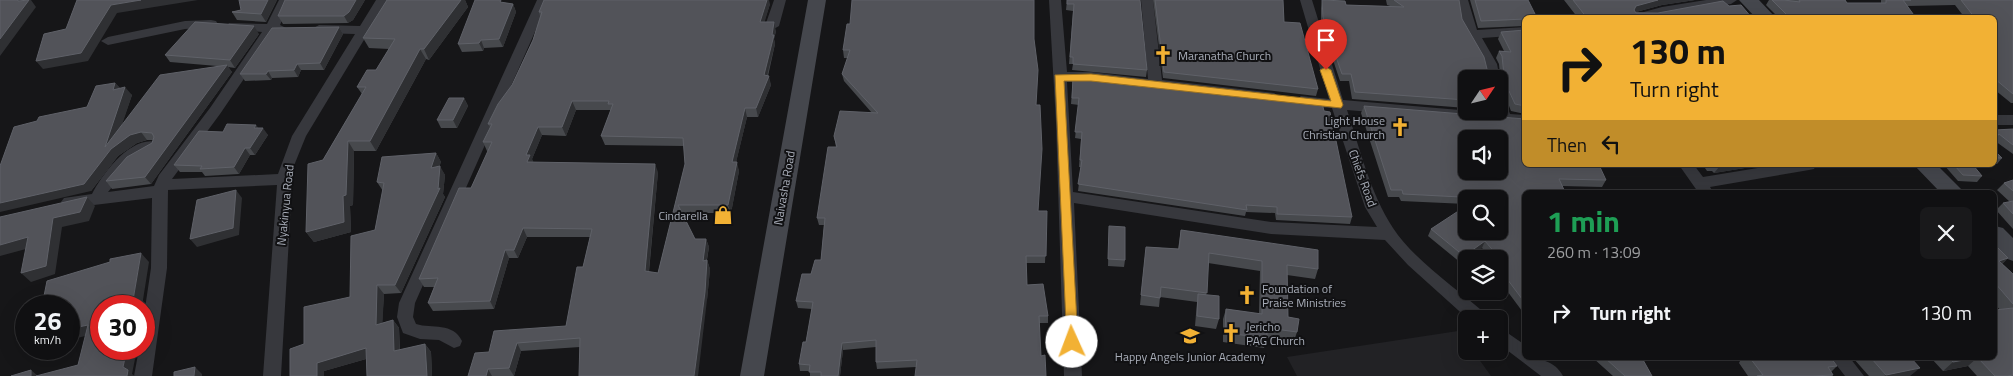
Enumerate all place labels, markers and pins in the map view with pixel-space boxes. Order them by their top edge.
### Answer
pin [1305,19,1347,70]
church icon: Maranatha Church [1152,44,1174,66]
place label: Maranatha Church [1178,46,1271,65]
place label: Light House Christian Church [1303,111,1385,144]
church icon: Light House Christian Church [1389,116,1411,138]
shop icon: Cindarella [712,204,734,226]
place label: Cindarella [658,206,708,225]
place label: Foundation of Praise Ministries [1262,279,1347,312]
church icon: Foundation of Praise Ministries [1236,284,1258,306]
place label: Jericho PAG Church [1246,317,1305,350]
church icon: Jericho PAG Church [1220,322,1242,344]
school or university icon: Happy Angels Junior Academy [1179,325,1201,347]
place label: Happy Angels Junior Academy [1115,347,1265,366]

